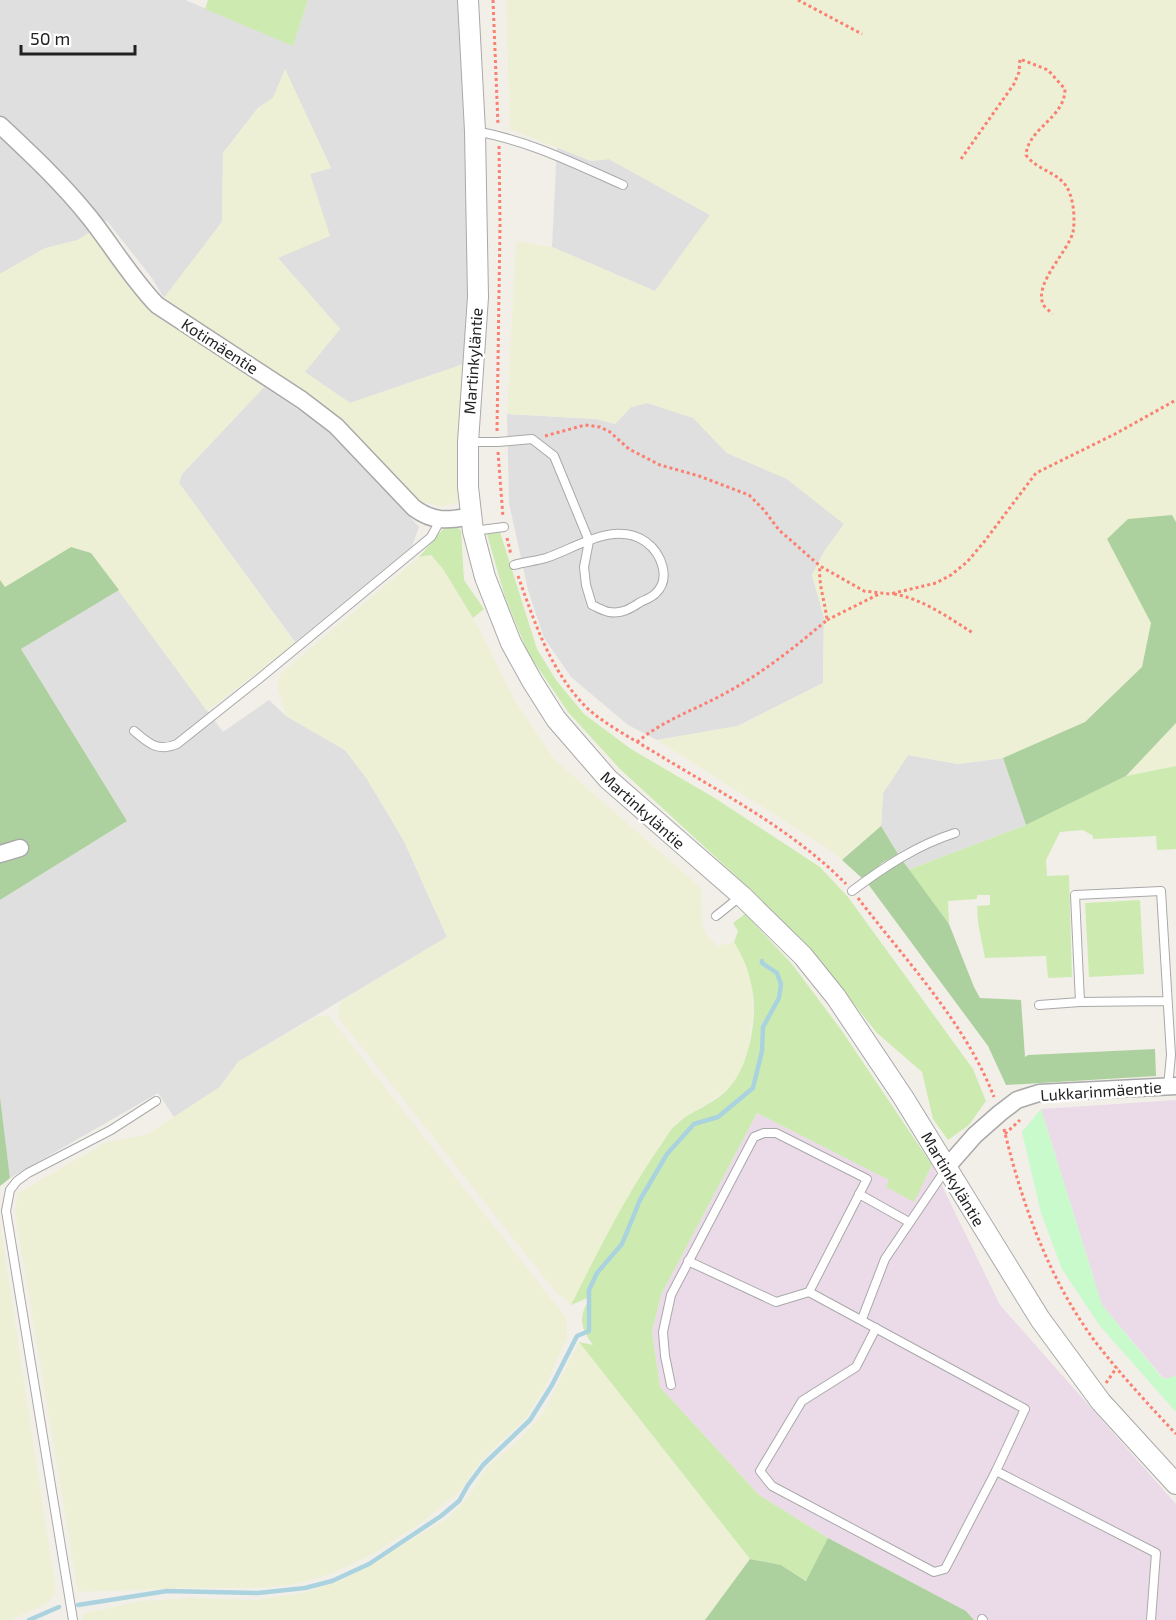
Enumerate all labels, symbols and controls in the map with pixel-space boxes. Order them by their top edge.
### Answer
scale bar [21,18,135,56]
text: 50 m [30,27,70,49]
street label: Martinkyläntie [459,307,486,415]
street label: Kotimäentie [178,314,262,377]
street label: Martinkyläntie [597,767,689,852]
street label: Lukkarinmäentie [1040,1077,1162,1104]
street label: Martinkyläntie [918,1128,989,1229]

